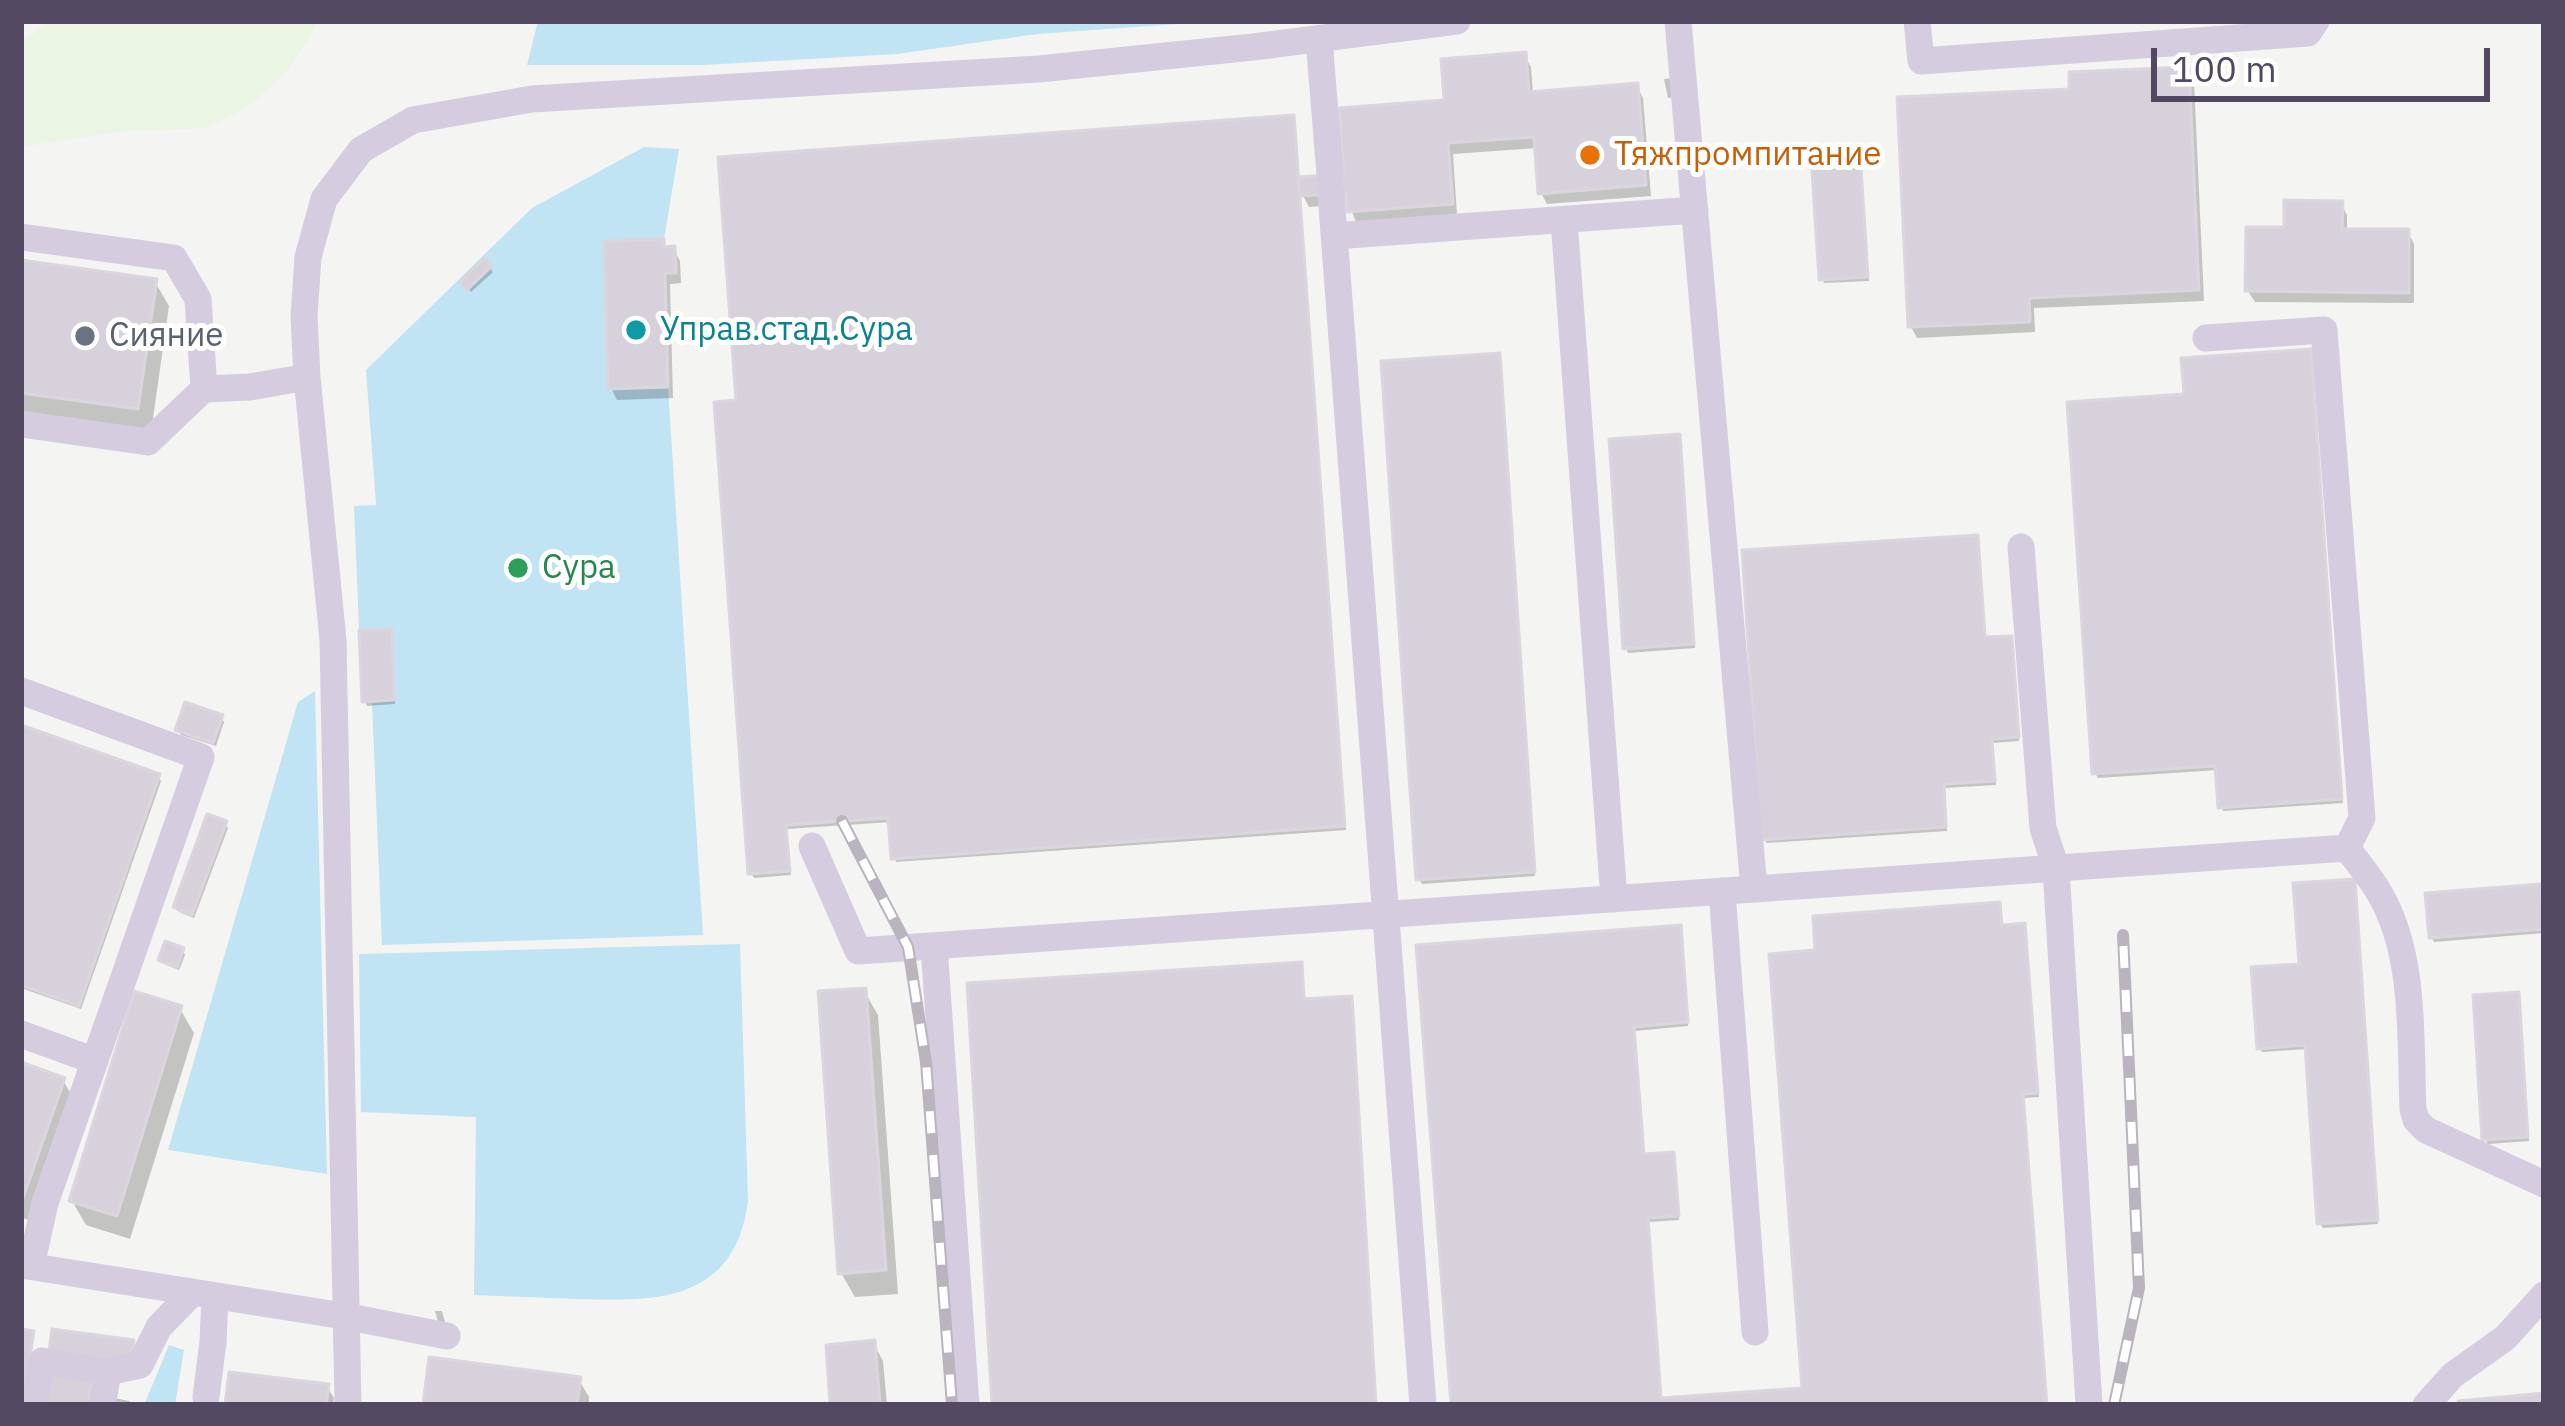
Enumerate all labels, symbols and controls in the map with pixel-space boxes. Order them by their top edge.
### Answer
scale bar [2157,24,2496,98]
text: 100 m [2172,45,2277,92]
place label: Тяжпромпитание [1614,135,1881,175]
marker: Тяжпромпитание [1577,142,1603,168]
place label: Управ.стад.Сура [660,310,913,350]
place label: Сияние [109,316,223,356]
marker: Управ.стад.Сура [623,317,649,343]
marker: Сияние [72,323,98,349]
place label: Сура [542,548,616,588]
marker: Сура [505,555,531,581]

